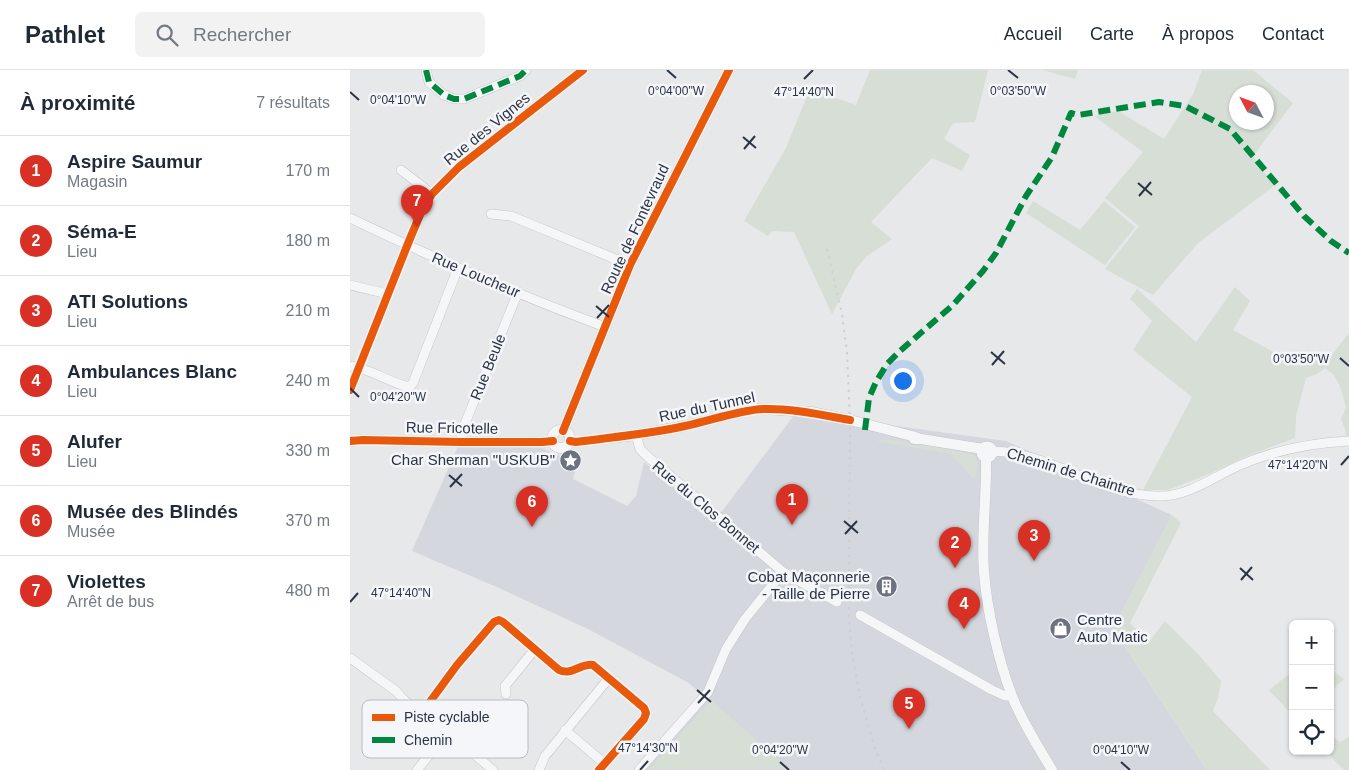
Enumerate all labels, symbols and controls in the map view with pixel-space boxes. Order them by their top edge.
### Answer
search box [135,12,485,57]
text: Pathlet [25,21,105,48]
icon: search [153,21,181,49]
text: Rechercher [193,24,291,45]
text: Accueil [1004,24,1062,44]
text: Carte [1090,24,1134,44]
text: À propos [1162,24,1234,44]
text: Contact [1262,24,1324,44]
text: 0°04'00"W [648,84,705,98]
text: 0°03'50"W [990,84,1047,98]
text: 47°14'40"N [774,85,834,99]
north arrow [1229,85,1274,130]
street label: Rue des Vignes [440,89,533,168]
text: À proximité [20,91,136,114]
text: 0°04'10"W [370,93,427,107]
text: 7 résultats [256,94,330,111]
text: Aspire Saumur [67,151,202,172]
street label: Route de Fontevraud [597,161,672,296]
text: 1 [32,162,40,179]
text: 170 m [286,162,330,179]
text: Magasin [67,173,127,190]
pin: 7 [401,185,433,226]
text: Séma-E [67,221,137,242]
text: 2 [32,232,40,249]
text: 180 m [286,232,330,249]
text: Lieu [67,243,97,260]
street label: Rue Loucheur [430,248,523,301]
text: ATI Solutions [67,291,188,312]
text: 3 [32,302,40,319]
text: 210 m [286,302,330,319]
text: Lieu [67,313,97,330]
street label: Rue Beule [467,331,509,402]
text: 0°03'50"W [1273,352,1330,366]
text: Ambulances Blanc [67,361,237,382]
your location [890,368,916,394]
text: 4 [32,372,40,389]
text: 240 m [286,372,330,389]
text: Lieu [67,383,97,400]
street label: Rue du Tunnel [657,388,756,425]
text: 0°04'20"W [370,390,427,404]
street label: Rue Fricotelle [406,418,498,437]
text: Alufer [67,431,122,452]
text: 5 [32,442,40,459]
text: 330 m [286,442,330,459]
street label: Chemin de Chaintre [1005,444,1137,499]
place icon: Char Sherman "USKUB" [559,448,583,472]
place label: Char Sherman "USKUB" [391,451,555,468]
text: Lieu [67,453,97,470]
street label: Rue du Clos Bonnet [649,457,764,557]
text: 47°14'20"N [1268,458,1328,472]
pin: 1 [776,484,808,525]
pin: 6 [516,486,548,527]
text: Musée des Blindés [67,501,238,522]
text: 6 [32,512,40,529]
text: 370 m [286,512,330,529]
pin: 3 [1018,520,1050,561]
text: Musée [67,523,115,540]
pin: 2 [939,527,971,568]
place label: Cobat Maçonnerie - Taille de Pierre [747,568,870,602]
text: Violettes [67,571,146,592]
building icon: Cobat Maçonnerie - Taille de Pierre [874,574,898,598]
text: 7 [32,582,40,599]
text: 480 m [286,582,330,599]
text: 47°14'40"N [371,586,431,600]
pin: 4 [948,588,980,629]
text: Arrêt de bus [67,593,154,610]
place label: Centre Auto Matic [1077,611,1148,645]
shop icon: Centre Auto Matic [1049,617,1073,641]
map controls [1289,620,1334,755]
button: + [1289,620,1334,665]
button: − [1289,665,1334,710]
pin: 5 [893,688,925,729]
legend [362,700,528,758]
text: Piste cyclable [404,709,490,725]
button: locate [1289,710,1334,755]
text: Chemin [404,732,452,748]
text: 47°14'30"N [618,741,678,755]
text: 0°04'20"W [752,743,809,757]
text: 0°04'10"W [1093,743,1150,757]

